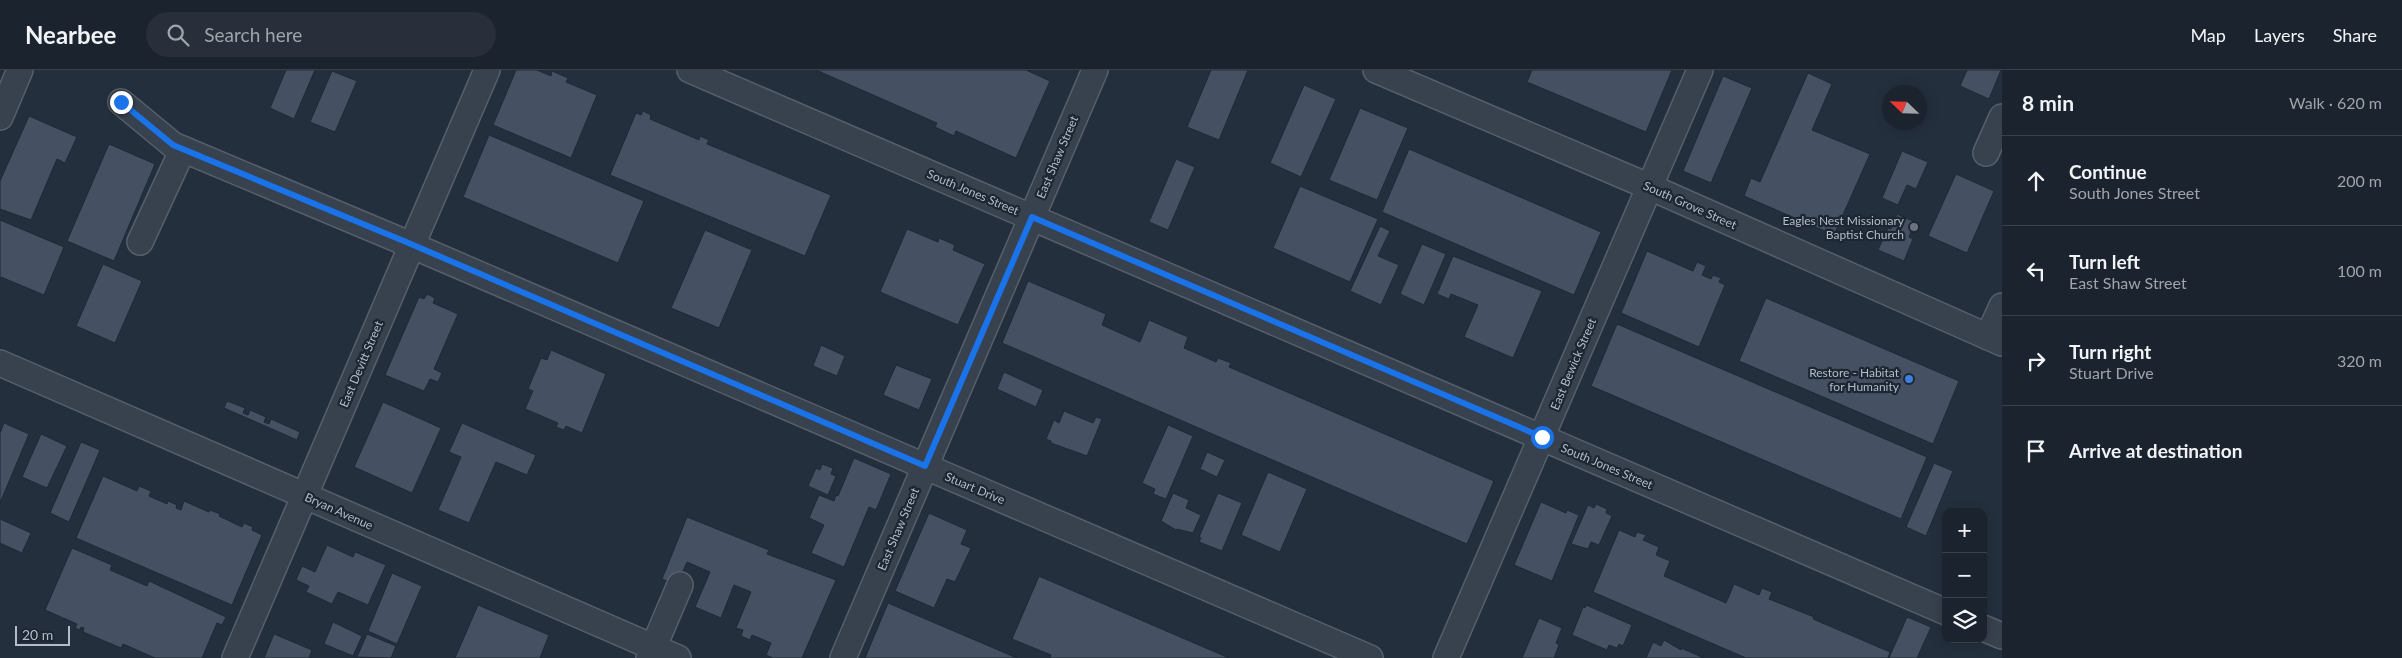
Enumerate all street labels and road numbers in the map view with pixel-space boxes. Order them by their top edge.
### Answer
street label: East Shaw Street [1033,113,1081,201]
street label: South Jones Street [925,166,1022,218]
street label: South Grove Street [1641,178,1740,233]
street label: East Bewick Street [1547,315,1599,412]
street label: East Devitt Street [336,318,386,410]
street label: South Jones Street [1559,440,1656,492]
street label: Stuart Drive [943,469,1007,507]
street label: East Shaw Street [874,485,922,573]
street label: Bryan Avenue [303,489,375,533]

